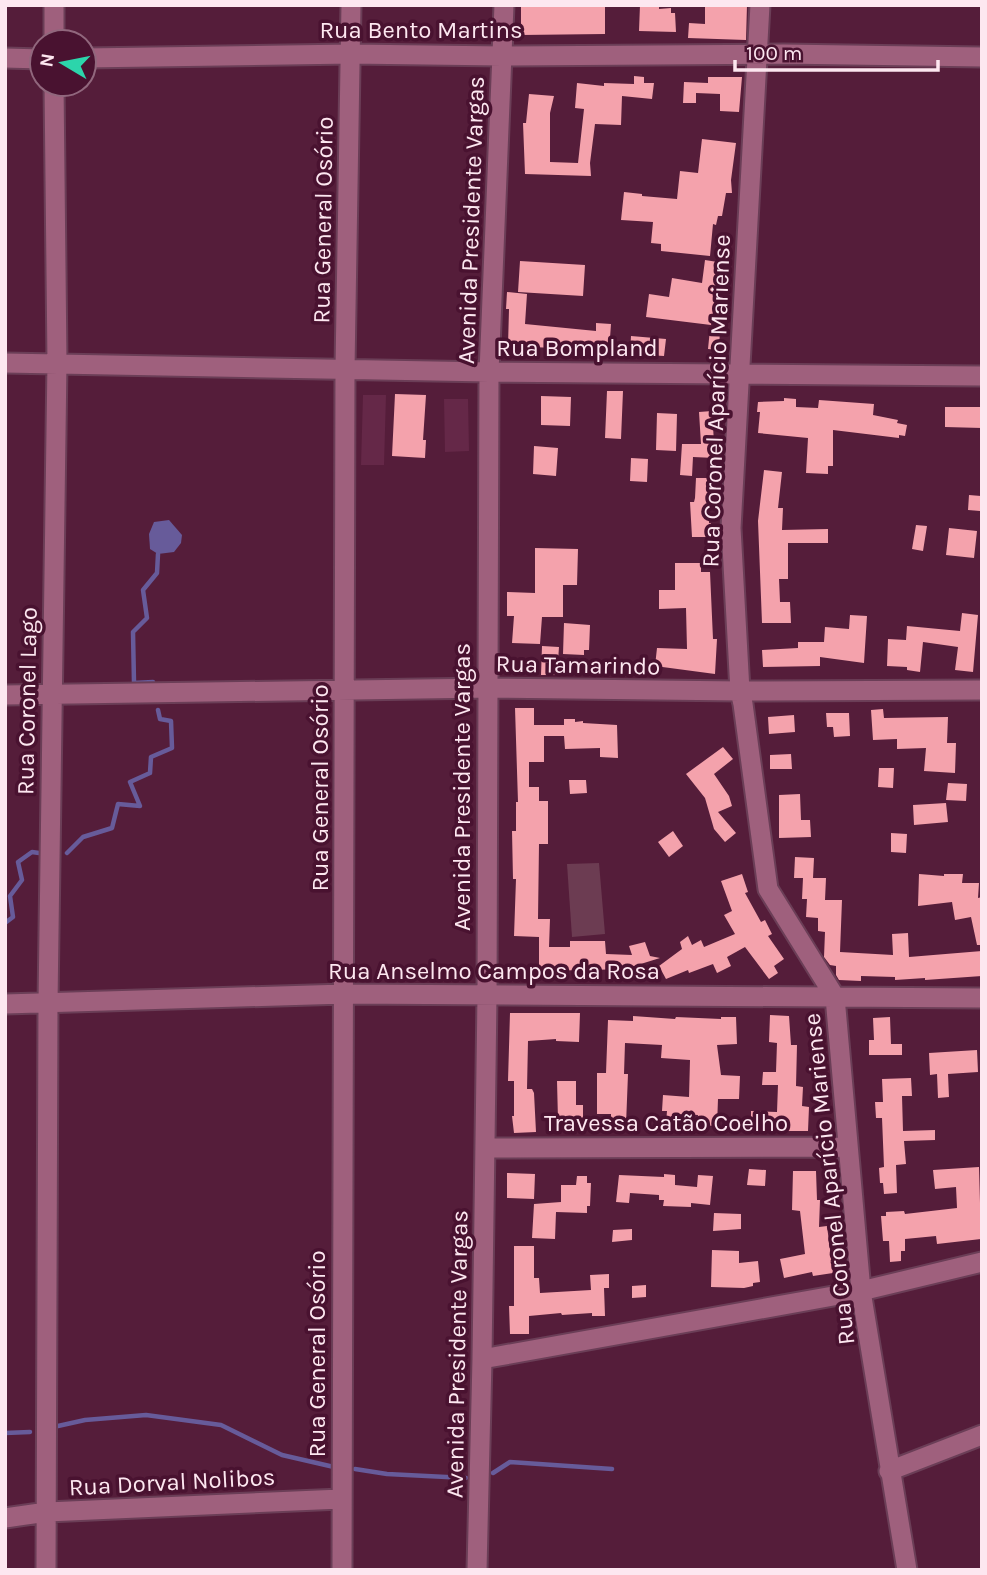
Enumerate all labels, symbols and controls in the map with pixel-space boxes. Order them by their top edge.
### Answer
street label: Rua Bento Martins [319,16,523,44]
north arrow [28,28,98,98]
scale bar [735,28,938,72]
text: 100 m [746,41,803,65]
text: N [35,52,59,69]
street label: Avenida Presidente Vargas [452,76,490,364]
street label: Rua General Osório [307,116,339,324]
street label: Rua Coronel Aparício Mariense [696,234,736,568]
street label: Rua Bompland [496,334,658,362]
street label: Rua Coronel Lago [11,607,43,795]
street label: Avenida Presidente Vargas [448,643,476,931]
street label: Rua Tamarindo [495,650,661,680]
street label: Rua General Osório [306,684,334,892]
street label: Rua Anselmo Campos da Rosa [328,957,660,985]
street label: Rua Coronel Aparício Mariense [798,1012,860,1346]
street label: Travessa Catão Coelho [544,1109,788,1137]
street label: Avenida Presidente Vargas [440,1210,474,1498]
street label: Rua General Osório [303,1250,331,1458]
street label: Rua Dorval Nolibos [68,1463,276,1501]

